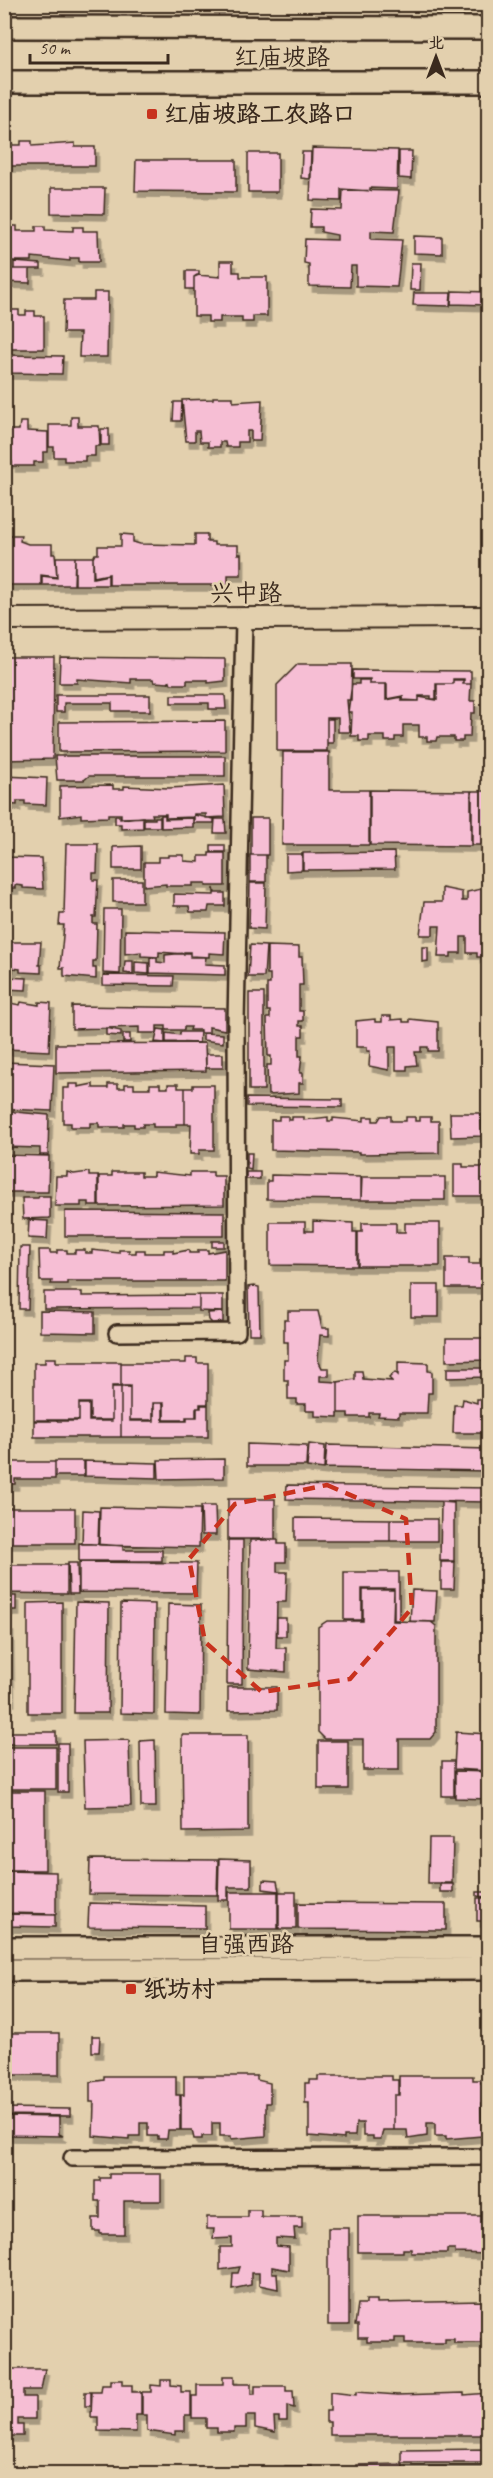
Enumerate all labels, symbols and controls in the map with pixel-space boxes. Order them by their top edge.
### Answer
scale bar [30,27,168,65]
north arrow [406,27,466,87]
text: 北 [428,33,444,53]
text: 50 m [39,37,72,59]
street label: 红庙坡路 [234,42,330,72]
place label: 红庙坡路工农路口 [164,99,356,129]
marker: 红庙坡路工农路口 [145,107,159,121]
street label: 兴中路 [210,578,282,608]
street label: 自强西路 [198,1929,294,1959]
place label: 纸坊村 [143,1974,215,2004]
marker: 纸坊村 [124,1982,138,1996]

